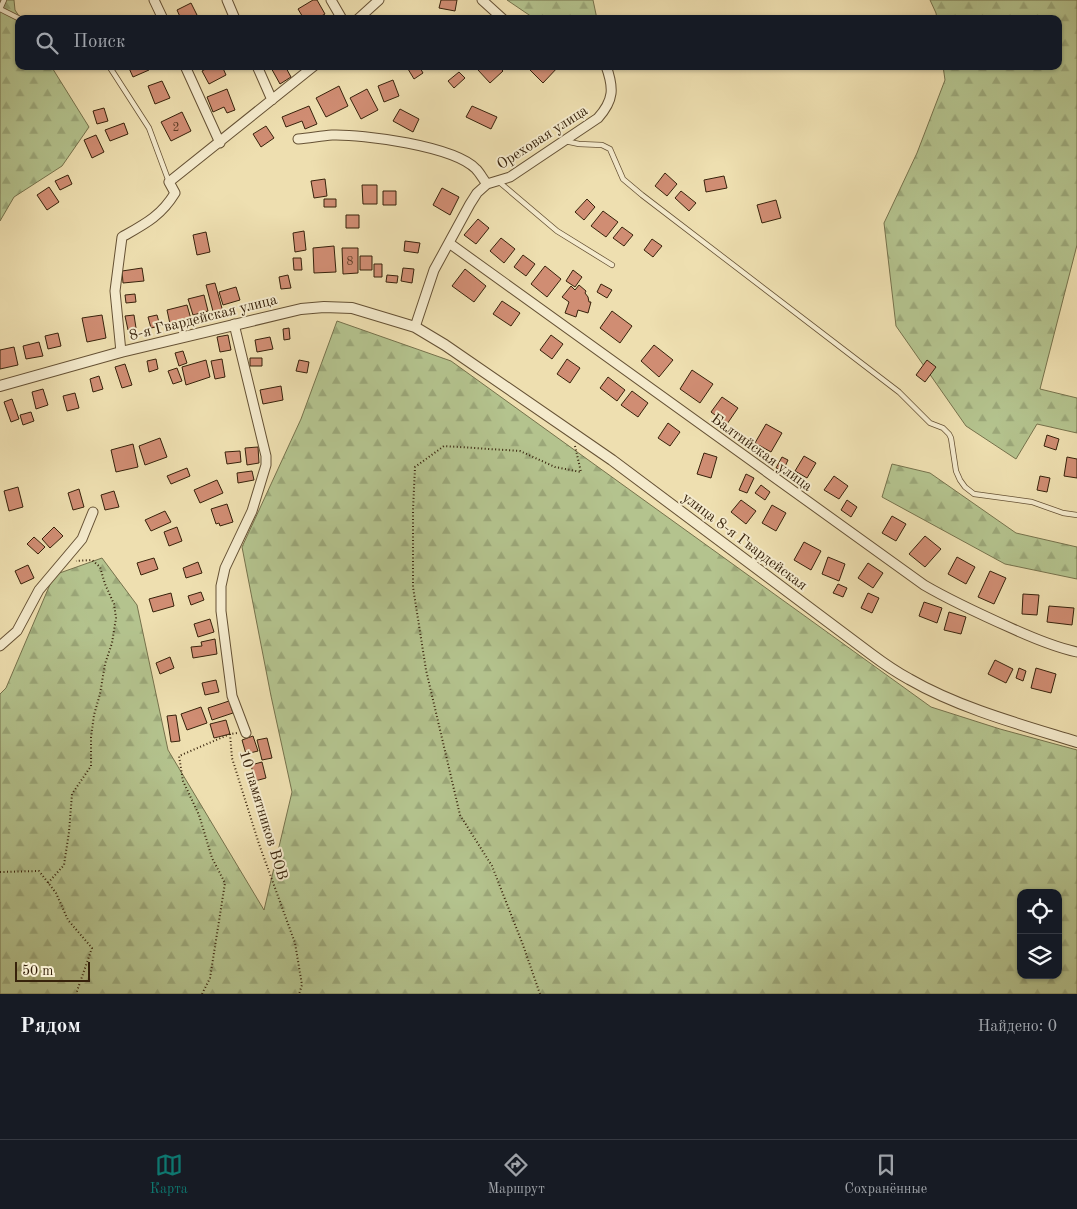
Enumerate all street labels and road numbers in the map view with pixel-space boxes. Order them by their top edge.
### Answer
street label: Ореховая улица [495,103,591,173]
street label: 8-я Гвардейская улица [128,293,280,344]
street label: Балтийская улица [708,412,815,495]
street label: улица 8-я Гвардейская [679,490,810,594]
street label: 10 памятников ВОВ [236,749,289,882]

